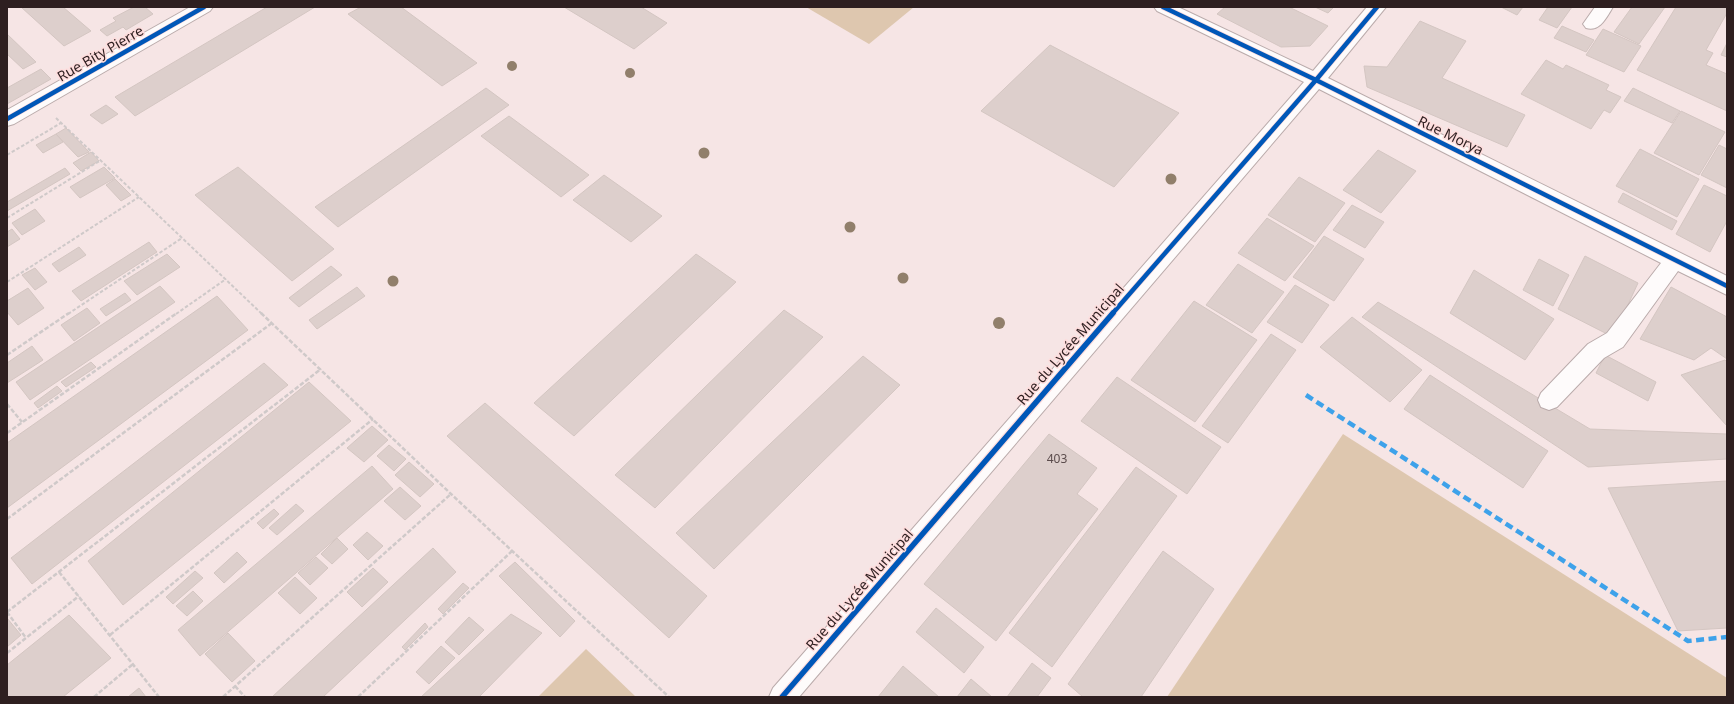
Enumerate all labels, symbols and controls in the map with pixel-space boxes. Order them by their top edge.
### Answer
street label: Rue Bity Pierre [53,21,147,85]
street label: Rue Morya [1415,111,1487,159]
street label: Rue du Lycée Municipal [1012,279,1128,409]
house number: 403 [1047,450,1067,467]
street label: Rue du Lycée Municipal [801,524,917,654]

